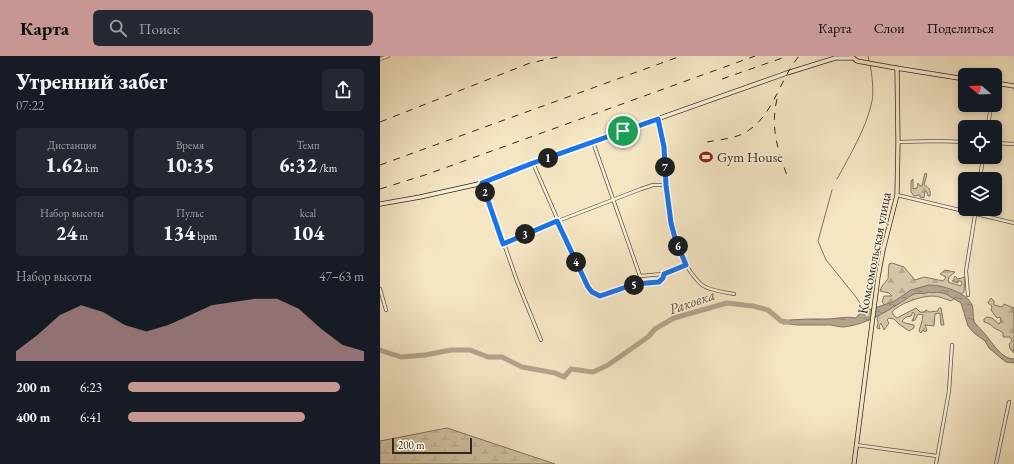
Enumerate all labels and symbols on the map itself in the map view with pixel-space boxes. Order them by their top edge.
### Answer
north arrow [958,68,1002,112]
pin [606,114,640,148]
pin: 1 [538,148,558,168]
place label: Gym House [717,148,783,166]
sports icon: Gym House [698,149,714,165]
pin: 7 [655,157,675,177]
pin: 2 [475,182,495,202]
street label: Комсомольская улица [853,190,895,315]
pin: 3 [515,224,535,244]
pin: 6 [668,236,688,256]
pin: 4 [566,252,586,272]
pin: 5 [624,275,644,295]
water label: Раковка [666,285,718,318]
scale bar [392,436,472,455]

